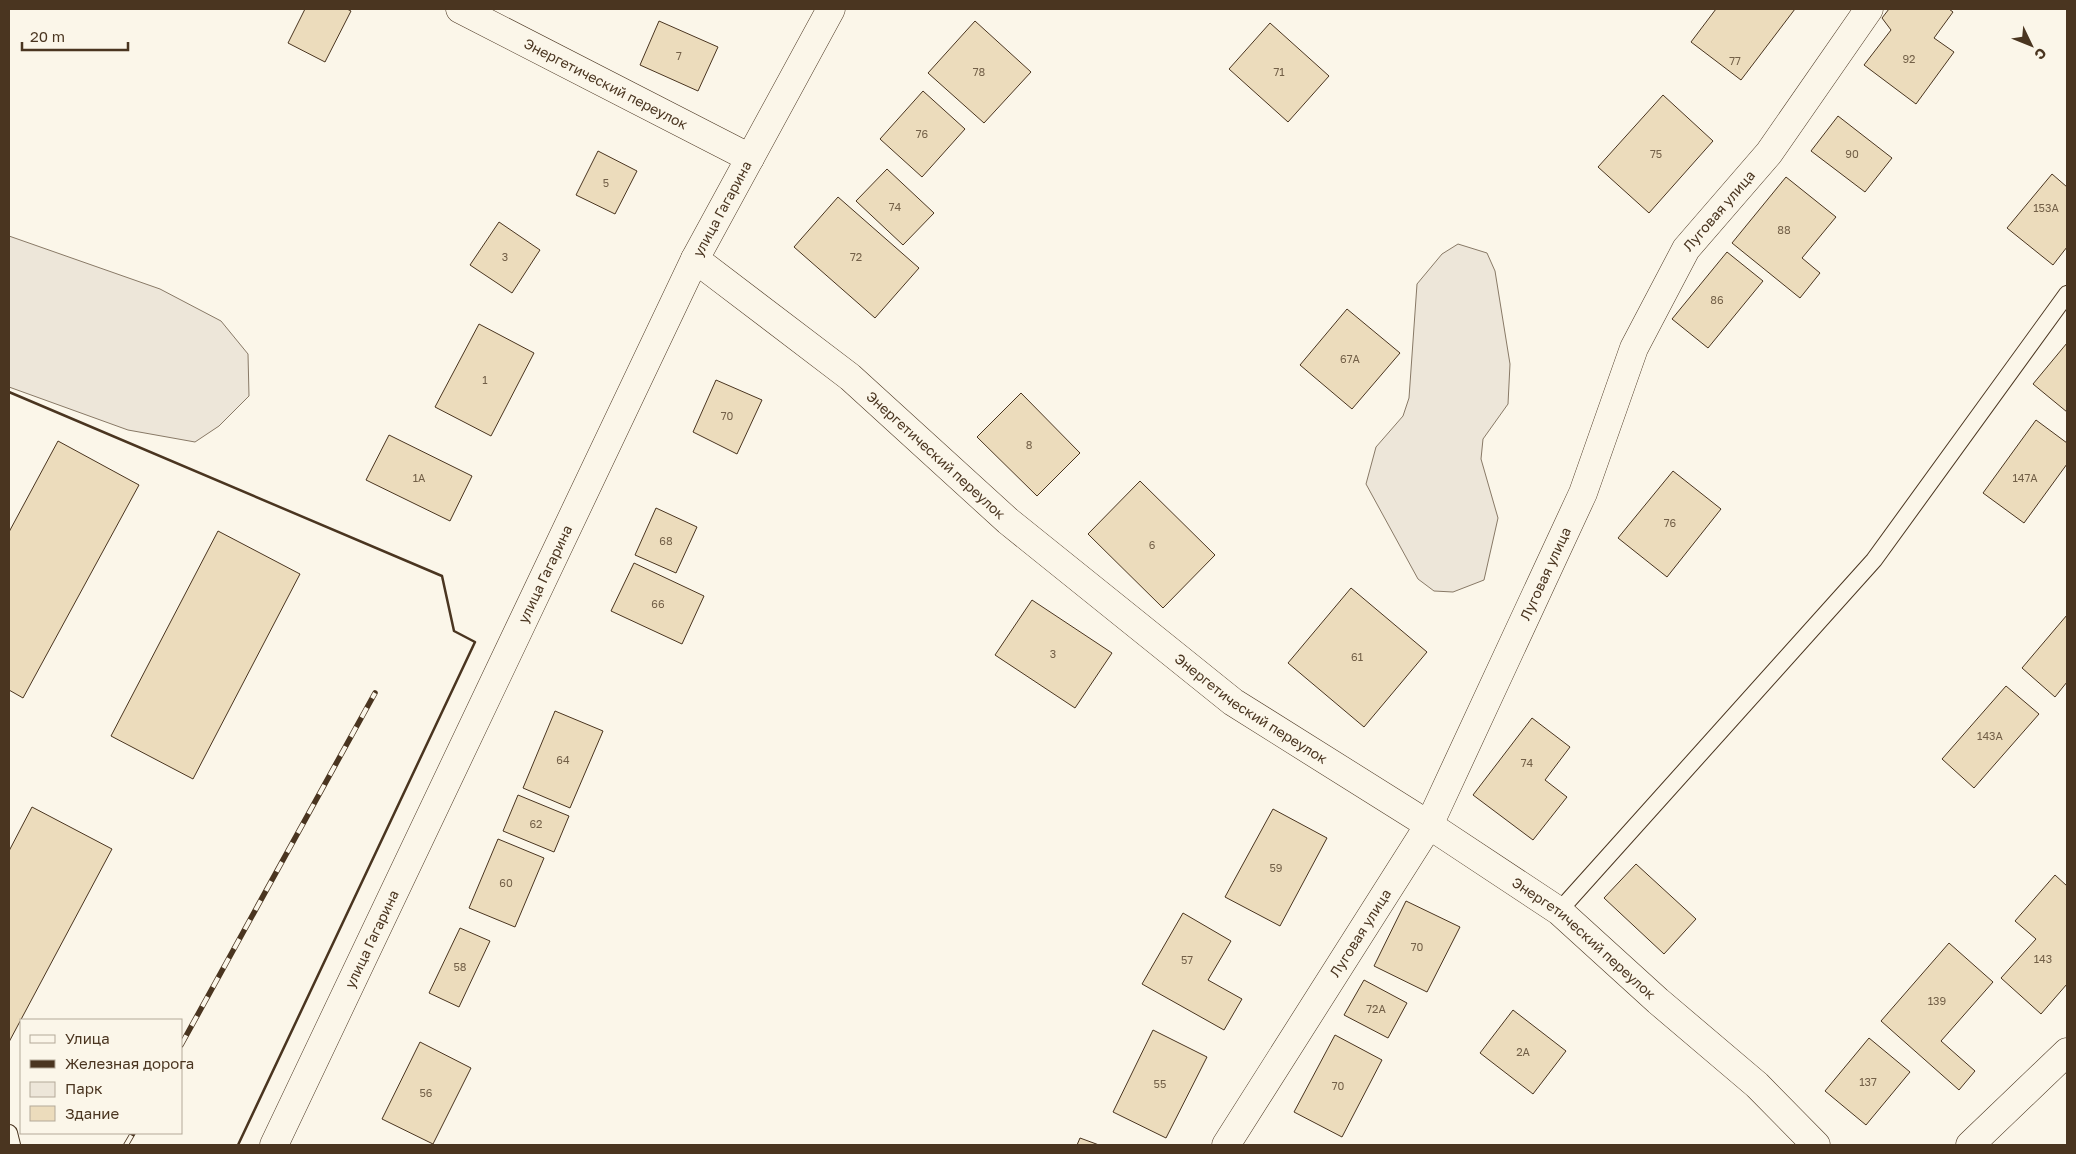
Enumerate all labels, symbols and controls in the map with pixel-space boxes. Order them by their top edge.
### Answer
scale bar [22,20,129,52]
north arrow [2006,20,2056,70]
text: 20 m [30,27,65,45]
street label: Энергетический переулок [521,34,691,133]
text: С [2031,45,2050,64]
house number: 7 [676,49,682,62]
house number: 92 [1902,52,1916,65]
house number: 77 [1729,54,1741,67]
house number: 78 [973,65,986,78]
house number: 71 [1273,65,1285,78]
house number: 76 [916,127,929,140]
house number: 75 [1650,147,1662,160]
house number: 90 [1845,147,1859,160]
street label: улица Гагарина [689,158,755,260]
street label: Луговая улица [1679,167,1758,254]
house number: 5 [603,176,609,189]
house number: 74 [889,200,902,213]
house number: 153А [2033,201,2059,214]
house number: 88 [1777,223,1791,236]
house number: 3 [502,250,508,263]
house number: 72 [850,250,862,263]
house number: 86 [1710,293,1724,306]
house number: 67А [1340,352,1361,365]
house number: 1 [482,373,488,386]
street label: Энергетический переулок [863,387,1009,522]
house number: 70 [721,409,734,422]
house number: 8 [1026,438,1033,451]
house number: 1А [413,471,426,484]
house number: 147А [2012,471,2038,484]
house number: 76 [1664,516,1677,529]
street label: улица Гагарина [514,522,575,626]
street label: Луговая улица [1516,524,1574,623]
house number: 68 [659,534,673,547]
house number: 6 [1149,538,1156,551]
house number: 66 [651,597,665,610]
house number: 3 [1050,647,1056,660]
street label: Энергетический переулок [1172,650,1331,767]
house number: 61 [1351,650,1363,663]
house number: 143А [1977,729,2004,742]
house number: 64 [556,753,570,766]
house number: 74 [1521,756,1534,769]
house number: 62 [529,817,543,830]
house number: 59 [1269,861,1283,874]
street label: Энергетический переулок [1509,873,1659,1003]
house number: 60 [499,876,513,889]
street label: Луговая улица [1326,886,1394,980]
street label: улица Гагарина [341,887,402,991]
house number: 70 [1411,940,1424,953]
house number: 143 [2034,952,2052,965]
house number: 57 [1181,953,1193,966]
house number: 58 [453,960,467,973]
house number: 139 [1928,994,1946,1007]
house number: 72А [1366,1002,1386,1015]
legend [20,1019,182,1134]
text: Улица [65,1029,110,1047]
house number: 2А [1516,1045,1531,1058]
text: Железная дорога [65,1054,194,1072]
house number: 137 [1859,1075,1877,1088]
house number: 55 [1154,1077,1166,1090]
text: Парк [65,1079,103,1097]
house number: 70 [1332,1079,1345,1092]
house number: 56 [419,1086,433,1099]
text: Здание [65,1104,119,1122]

